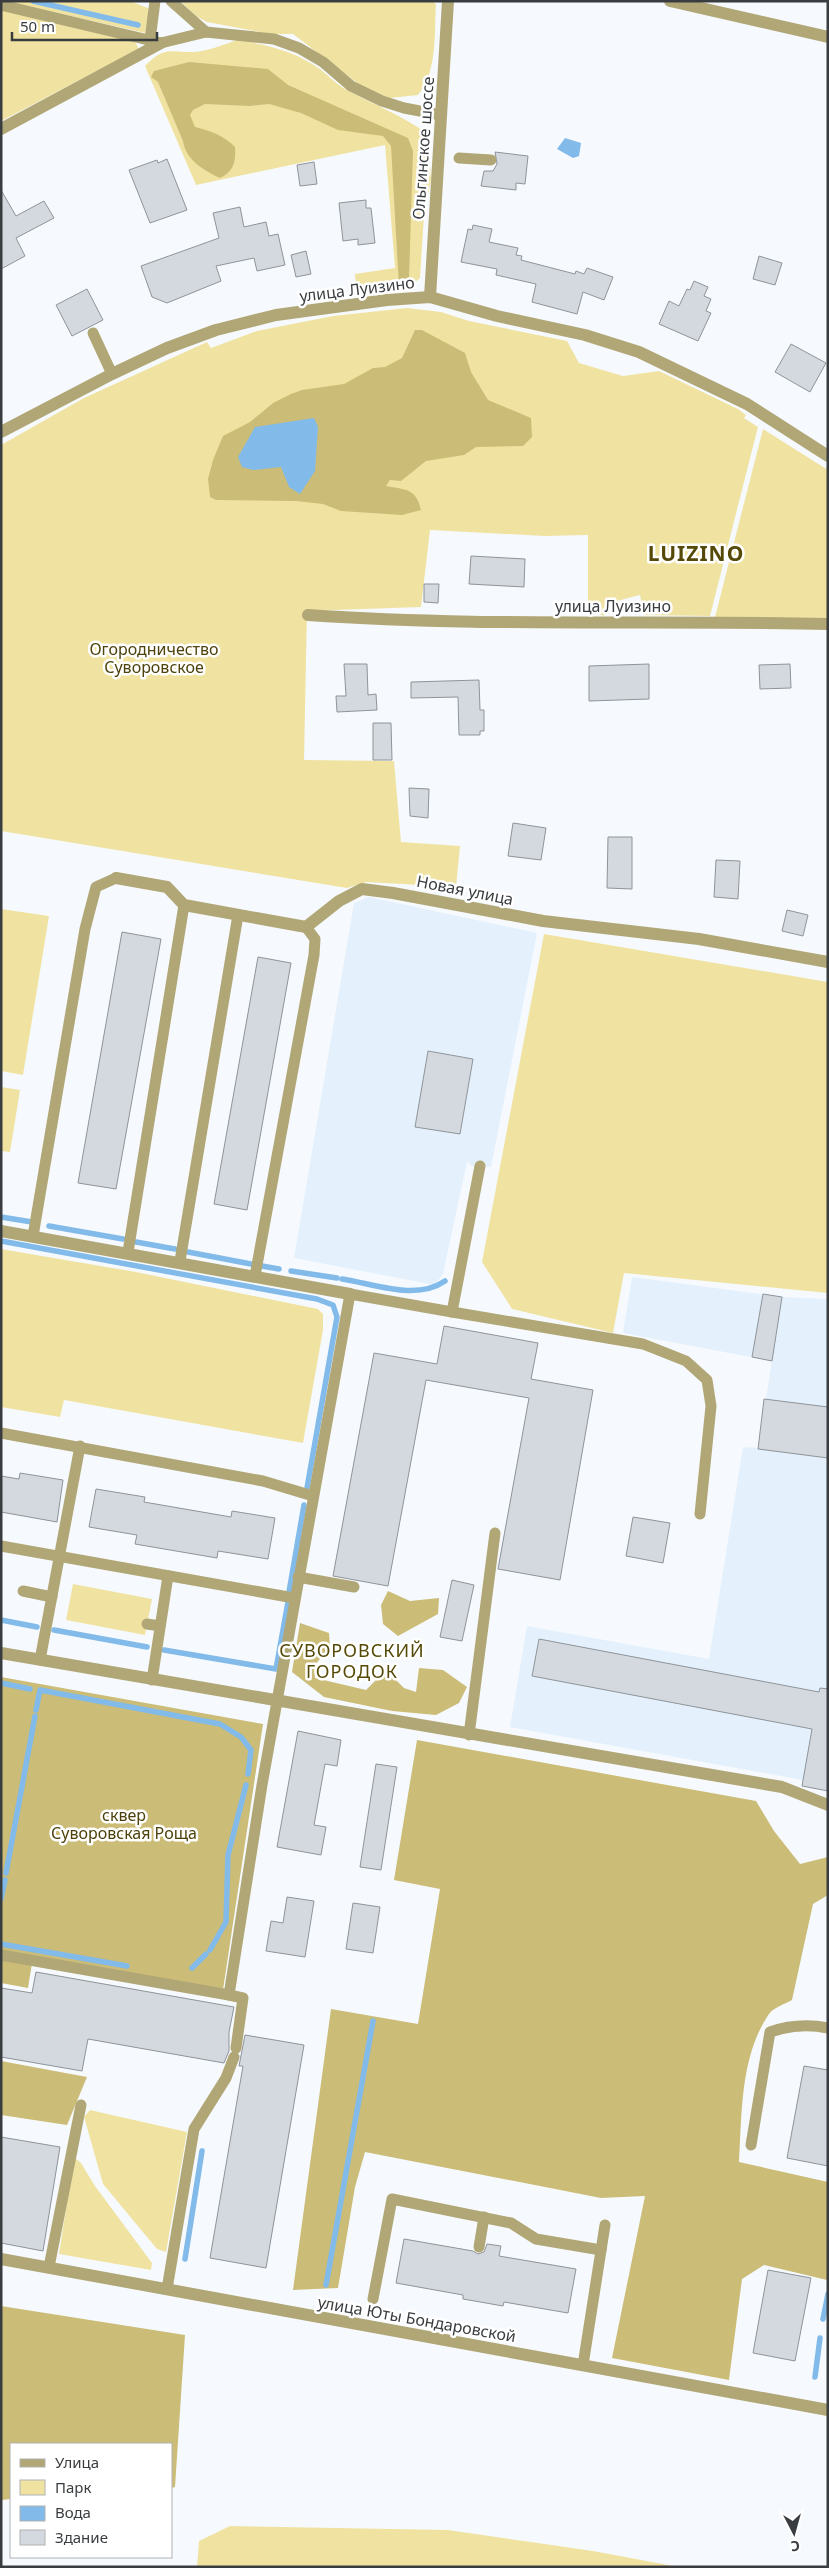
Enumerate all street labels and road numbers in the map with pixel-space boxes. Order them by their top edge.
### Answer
street label: Ольгинское шоссе [407,75,439,220]
street label: улица Луизино [298,271,416,307]
street label: улица Луизино [555,595,671,617]
street label: Новая улица [415,870,515,910]
street label: улица Юты Бондаровской [316,2291,518,2347]

